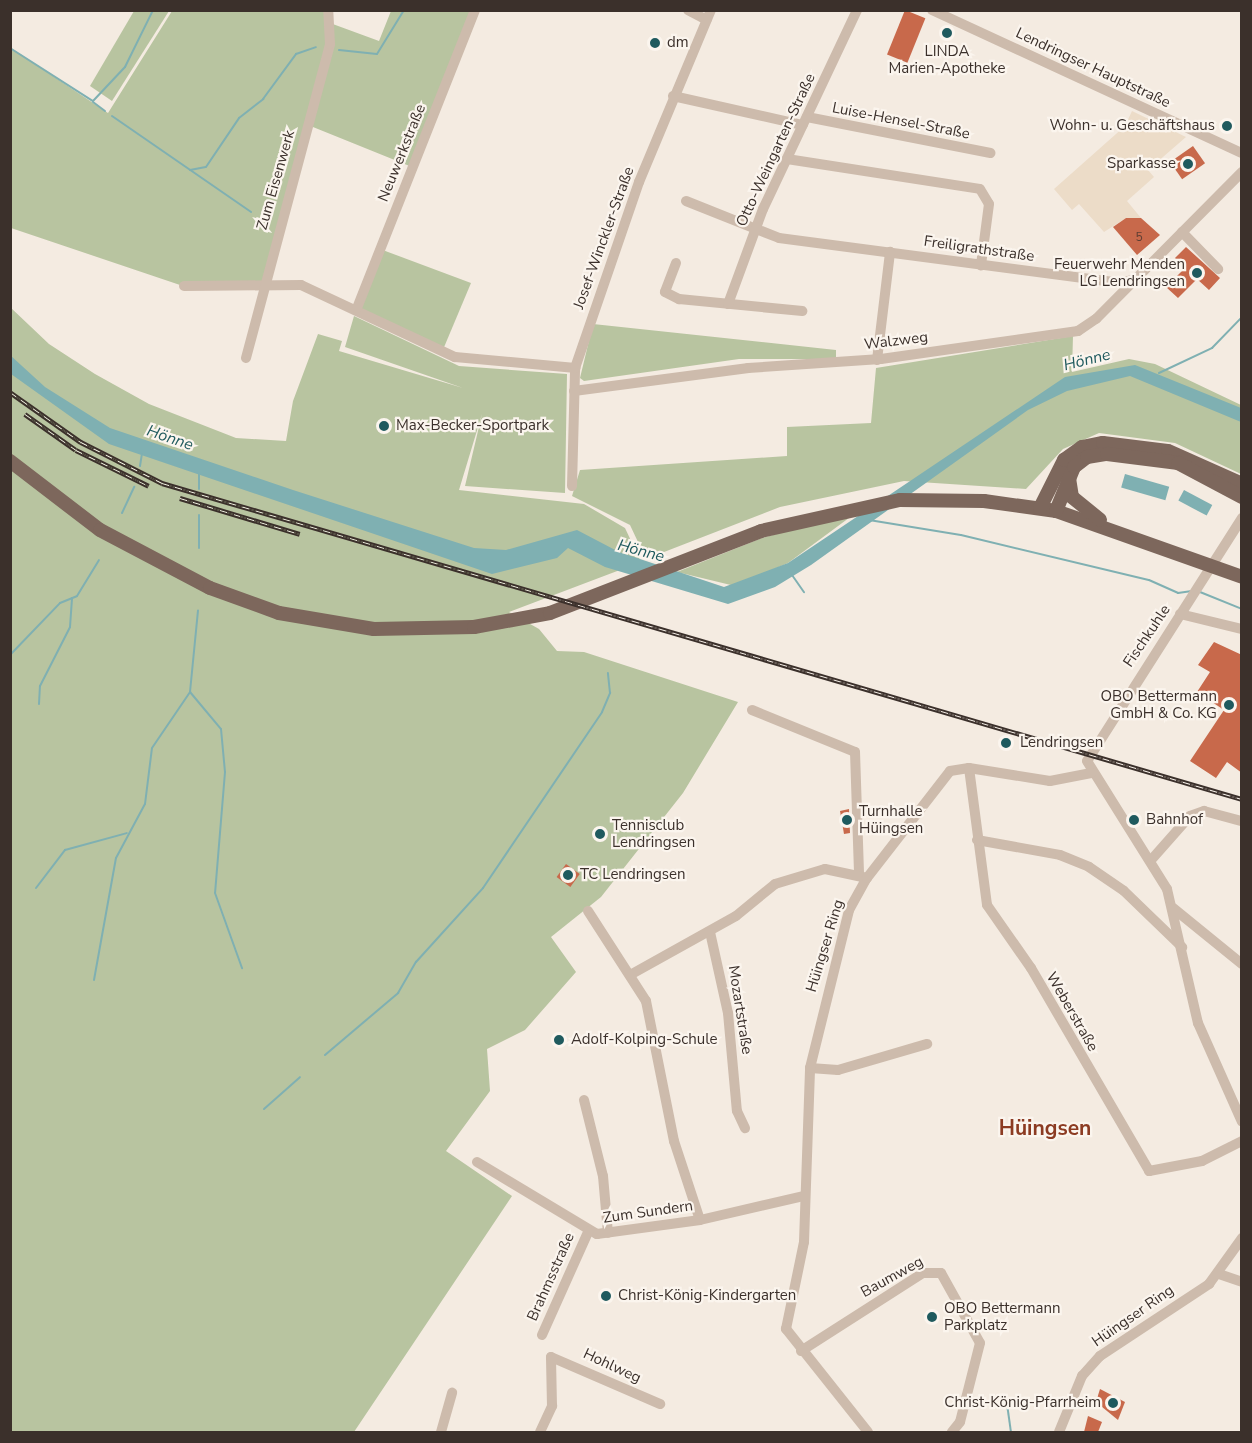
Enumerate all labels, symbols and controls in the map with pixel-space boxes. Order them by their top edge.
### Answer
street label: Lendringser Hauptstraße [1013,24,1173,112]
marker: LINDA Marien-Apotheke [940,26,954,40]
place label: dm [667,34,689,52]
marker: dm [648,36,662,50]
place label: LINDA Marien-Apotheke [888,42,1006,77]
street label: Otto-Weingarten-Straße [733,71,819,229]
street label: Luise-Hensel-Straße [831,99,971,143]
street label: Neuwerkstraße [374,102,430,204]
place label: Wohn- u. Geschäftshaus [1049,117,1215,135]
marker: Wohn- u. Geschäftshaus [1220,119,1234,133]
street label: Zum Eisenwerk [253,128,299,232]
place label: Sparkasse [1107,155,1176,173]
marker: Sparkasse [1181,157,1195,171]
street label: Josef-Winckler-Straße [570,164,638,312]
house number: 5 [1135,231,1143,245]
street label: Freiligrathstraße [923,232,1035,266]
place label: Feuerwehr Menden LG Lendringsen [1054,255,1185,290]
marker: Feuerwehr Menden LG Lendringsen [1190,266,1204,280]
street label: Walzweg [863,328,929,354]
water label: Hönne [1062,345,1112,375]
place label: Max-Becker-Sportpark [396,417,549,435]
marker: Max-Becker-Sportpark [377,419,391,433]
water label: Hönne [144,421,196,455]
water label: Hönne [615,536,667,566]
street label: Fischkuhle [1120,601,1174,671]
place label: OBO Bettermann GmbH & Co. KG [1100,687,1217,722]
marker: OBO Bettermann GmbH & Co. KG [1222,698,1236,712]
marker: Lendringsen [997,734,1015,752]
place label: Lendringsen [1020,734,1103,752]
place label: Turnhalle Hüingsen [859,802,923,837]
place label: Bahnhof [1146,811,1203,829]
marker: Turnhalle Hüingsen [840,813,854,827]
marker: Bahnhof [1127,813,1141,827]
place label: Tennisclub Lendringsen [612,816,695,851]
marker: Tennisclub Lendringsen [593,827,607,841]
place label: TC Lendringsen [580,866,686,884]
marker: TC Lendringsen [561,868,575,882]
street label: Hüingser Ring [802,898,848,994]
street label: Mozartstraße [724,964,756,1056]
street label: Weberstraße [1042,969,1102,1055]
place label: Adolf-Kolping-Schule [571,1031,718,1049]
marker: Adolf-Kolping-Schule [552,1033,566,1047]
district label: Hüingsen [999,1115,1091,1141]
street label: Zum Sundern [602,1197,694,1227]
street label: Brahmsstraße [523,1230,579,1324]
street label: Baumweg [858,1253,926,1301]
street label: Hüingser Ring [1089,1281,1177,1351]
place label: Christ-König-Kindergarten [618,1287,796,1305]
marker: Christ-König-Kindergarten [599,1289,613,1303]
place label: OBO Bettermann Parkplatz [944,1299,1061,1334]
marker: OBO Bettermann Parkplatz [925,1310,939,1324]
street label: Hohlweg [580,1345,644,1387]
place label: Christ-König-Pfarrheim [944,1394,1101,1412]
marker: Christ-König-Pfarrheim [1106,1396,1120,1410]

